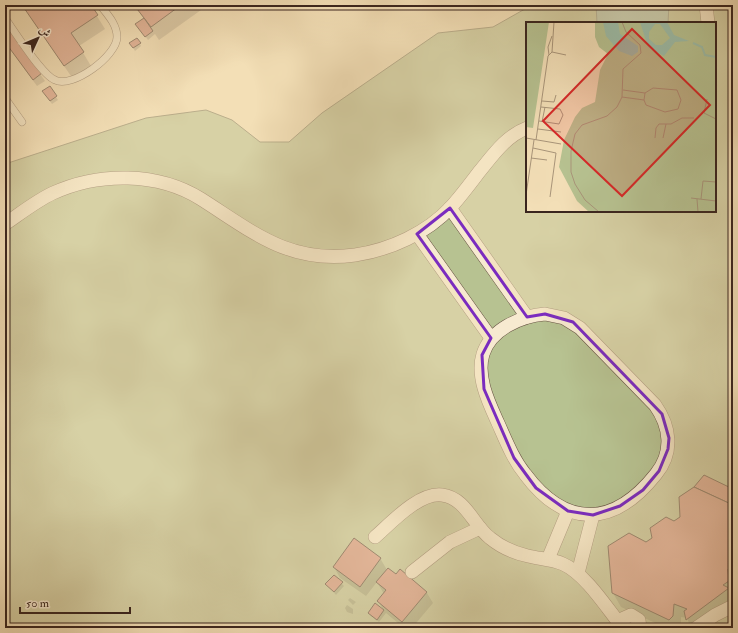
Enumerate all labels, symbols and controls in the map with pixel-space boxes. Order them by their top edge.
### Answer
north arrow [18,18,58,58]
inset map [526,22,716,212]
text: ش [36,23,53,40]
scale bar [20,589,130,615]
text: 50 m [26,596,50,611]

